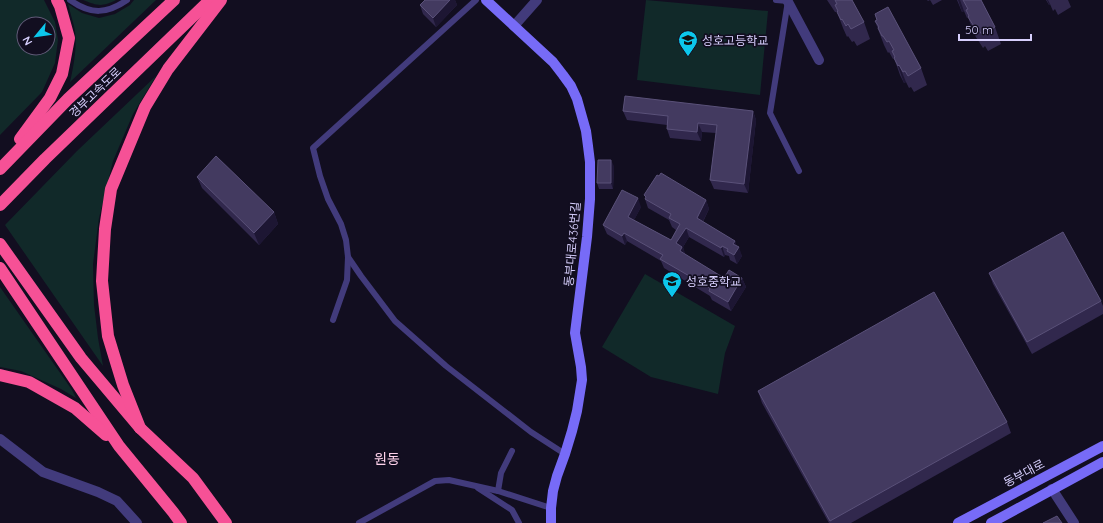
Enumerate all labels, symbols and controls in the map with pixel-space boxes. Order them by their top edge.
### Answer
north arrow [16,16,56,56]
scale bar [959,16,1031,42]
text: 50 m [965,22,993,37]
school or university icon: 성호고등학교 [677,29,699,57]
place label: 성호고등학교 [702,33,768,48]
text: N [19,34,35,48]
street label: 경부고속도로 [66,64,124,120]
street label: 동부대로436번길 [561,201,583,287]
school or university icon: 성호중학교 [661,270,683,298]
place label: 성호중학교 [686,274,741,289]
district label: 원동 [374,450,400,468]
street label: 동부대로 [1001,456,1047,490]

